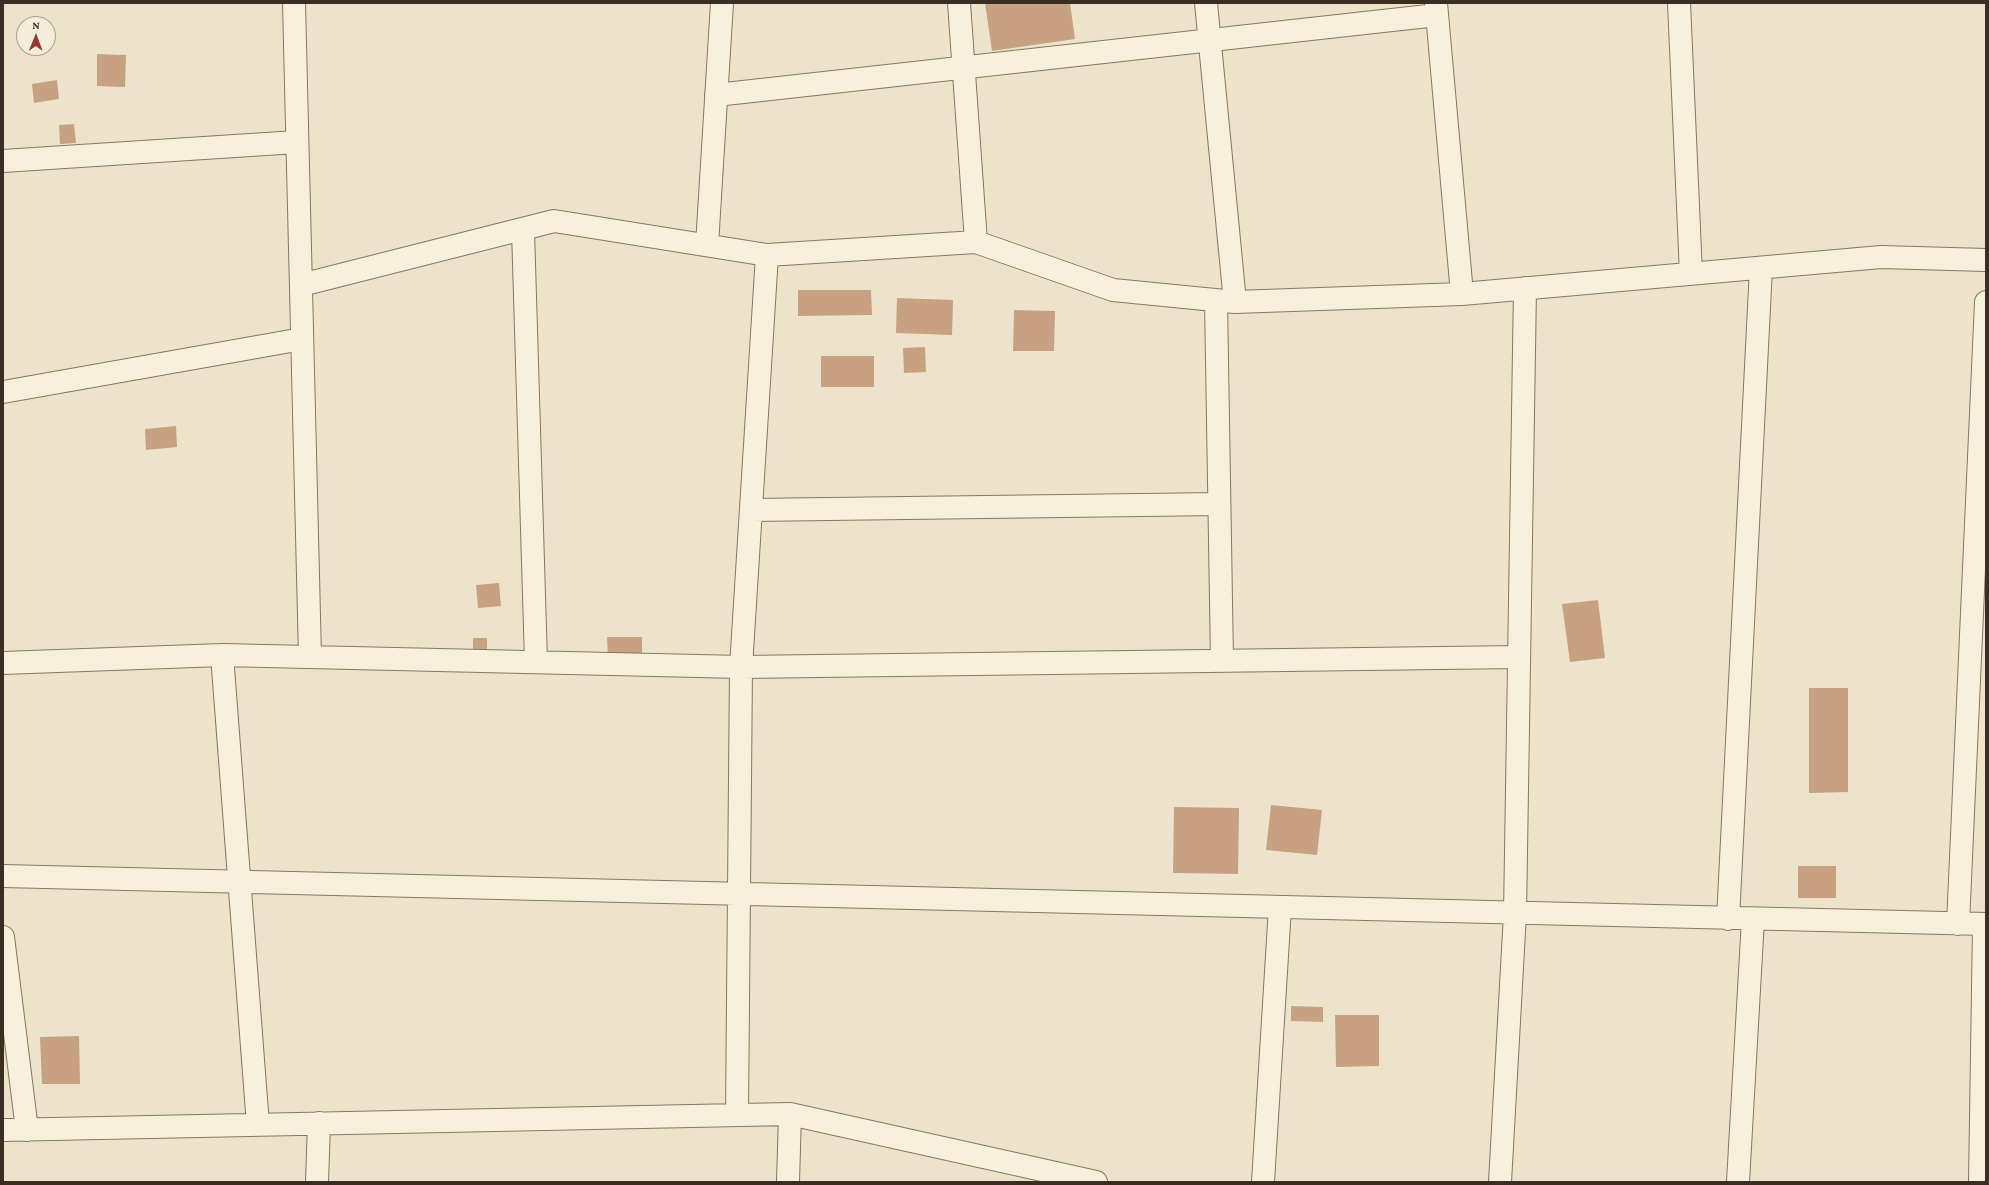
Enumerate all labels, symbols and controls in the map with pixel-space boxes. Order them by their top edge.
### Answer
north arrow [16,16,56,56]
text: N [32,19,40,31]

